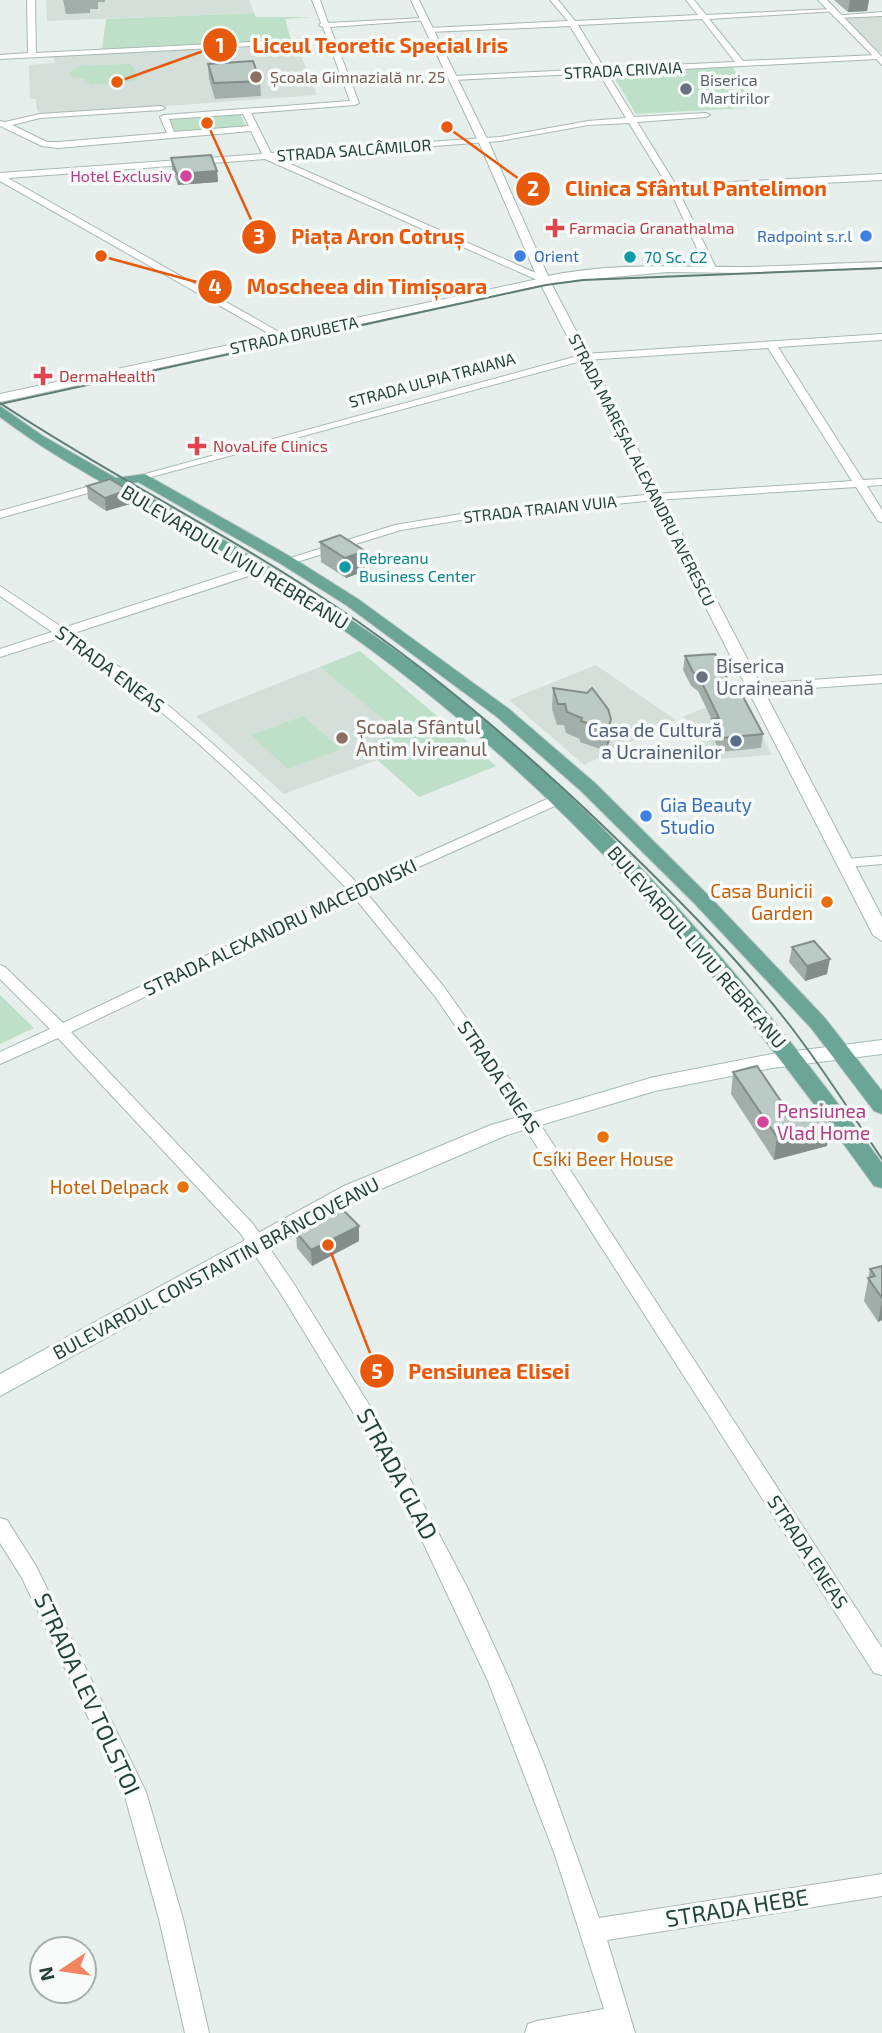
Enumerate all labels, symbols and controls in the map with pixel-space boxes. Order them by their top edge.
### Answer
callout: Liceul Teoretic Special Iris [202,24,522,66]
text: 1 [215,32,225,57]
text: Liceul Teoretic Special Iris [252,32,508,57]
street label: STRADA CRIVAIA [563,57,683,82]
place label: Școala Gimnazială nr. 25 [270,67,445,88]
marker: Școala Gimnazială nr. 25 [248,69,264,85]
place label: Biserica Martirilor [700,70,771,107]
marker: Biserica Martirilor [678,81,694,97]
street label: STRADA SALCÂMILOR [276,135,432,164]
place label: Hotel Exclusiv [70,166,173,185]
marker: Hotel Exclusiv [178,168,194,184]
callout: Clinica Sfântul Pantelimon [516,168,841,210]
text: 2 [527,175,539,200]
text: Clinica Sfântul Pantelimon [565,175,827,200]
callout: Piața Aron Cotruș [242,216,479,258]
place label: Farmacia Granathalma [569,218,734,237]
marker: Farmacia Granathalma [547,220,563,236]
text: 3 [253,223,265,248]
text: Piața Aron Cotruș [291,223,465,251]
place label: Radpoint s.r.l [757,226,852,245]
marker: Radpoint s.r.l [858,228,874,244]
place label: Orient [534,246,579,265]
place label: 70 Sc. C2 [644,247,708,266]
marker: Orient [512,248,528,264]
marker: 70 Sc. C2 [622,249,638,265]
callout: Moscheea din Timișoara [197,266,501,308]
text: 4 [208,273,222,298]
text: Moscheea din Timișoara [247,273,487,301]
street label: STRADA DRUBETA [228,312,360,357]
street label: STRADA MAREȘAL ALEXANDRU AVERESCU [563,331,720,610]
street label: STRADA ULPIA TRAIANA [347,348,517,411]
marker: DermaHealth [33,366,53,386]
place label: DermaHealth [59,366,156,385]
marker: NovaLife Clinics [187,436,207,456]
place label: NovaLife Clinics [213,436,328,455]
street label: BULEVARDUL LIVIU REBREANU [118,480,353,634]
street label: STRADA TRAIAN VUIA [463,491,617,526]
place label: Rebreanu Business Center [359,548,477,585]
marker: Rebreanu Business Center [337,559,353,575]
street label: STRADA ENEAS [51,620,169,717]
place label: Biserica Ucraineană [716,654,814,699]
marker: Biserica Ucraineană [694,669,710,685]
place label: Școala Sfântul Antim Ivireanul [356,715,487,760]
place label: Casa de Cultură a Ucrainenilor [588,718,722,763]
marker: Școala Sfântul Antim Ivireanul [334,730,350,746]
marker: Casa de Cultură a Ucrainenilor [728,733,744,749]
place label: Gia Beauty Studio [660,793,752,838]
marker: Gia Beauty Studio [638,808,654,824]
street label: BULEVARDUL LIVIU REBREANU [603,841,792,1053]
street label: STRADA ALEXANDRU MACEDONSKI [140,853,420,1000]
place label: Casa Bunicii Garden [710,879,813,924]
marker: Casa Bunicii Garden [819,894,835,910]
street label: STRADA ENEAS [453,1016,545,1137]
place label: Pensiunea Vlad Home [777,1099,870,1144]
marker: Pensiunea Vlad Home [755,1114,771,1130]
marker: Csíki Beer House [595,1129,611,1145]
place label: Csíki Beer House [532,1147,674,1170]
street label: BULEVARDUL CONSTANTIN BRÂNCOVEANU [49,1171,383,1364]
place label: Hotel Delpack [50,1175,169,1198]
marker: Hotel Delpack [175,1179,191,1195]
callout: Pensiunea Elisei [359,1350,583,1392]
text: 5 [371,1358,383,1383]
text: Pensiunea Elisei [408,1358,570,1383]
street label: STRADA GLAD [352,1403,444,1544]
street label: STRADA ENEAS [763,1491,854,1613]
street label: STRADA LEV TOLSTOI [29,1588,147,1799]
street label: STRADA HEBE [663,1882,810,1932]
north arrow [28,1935,98,2005]
text: N [33,1965,59,1983]

